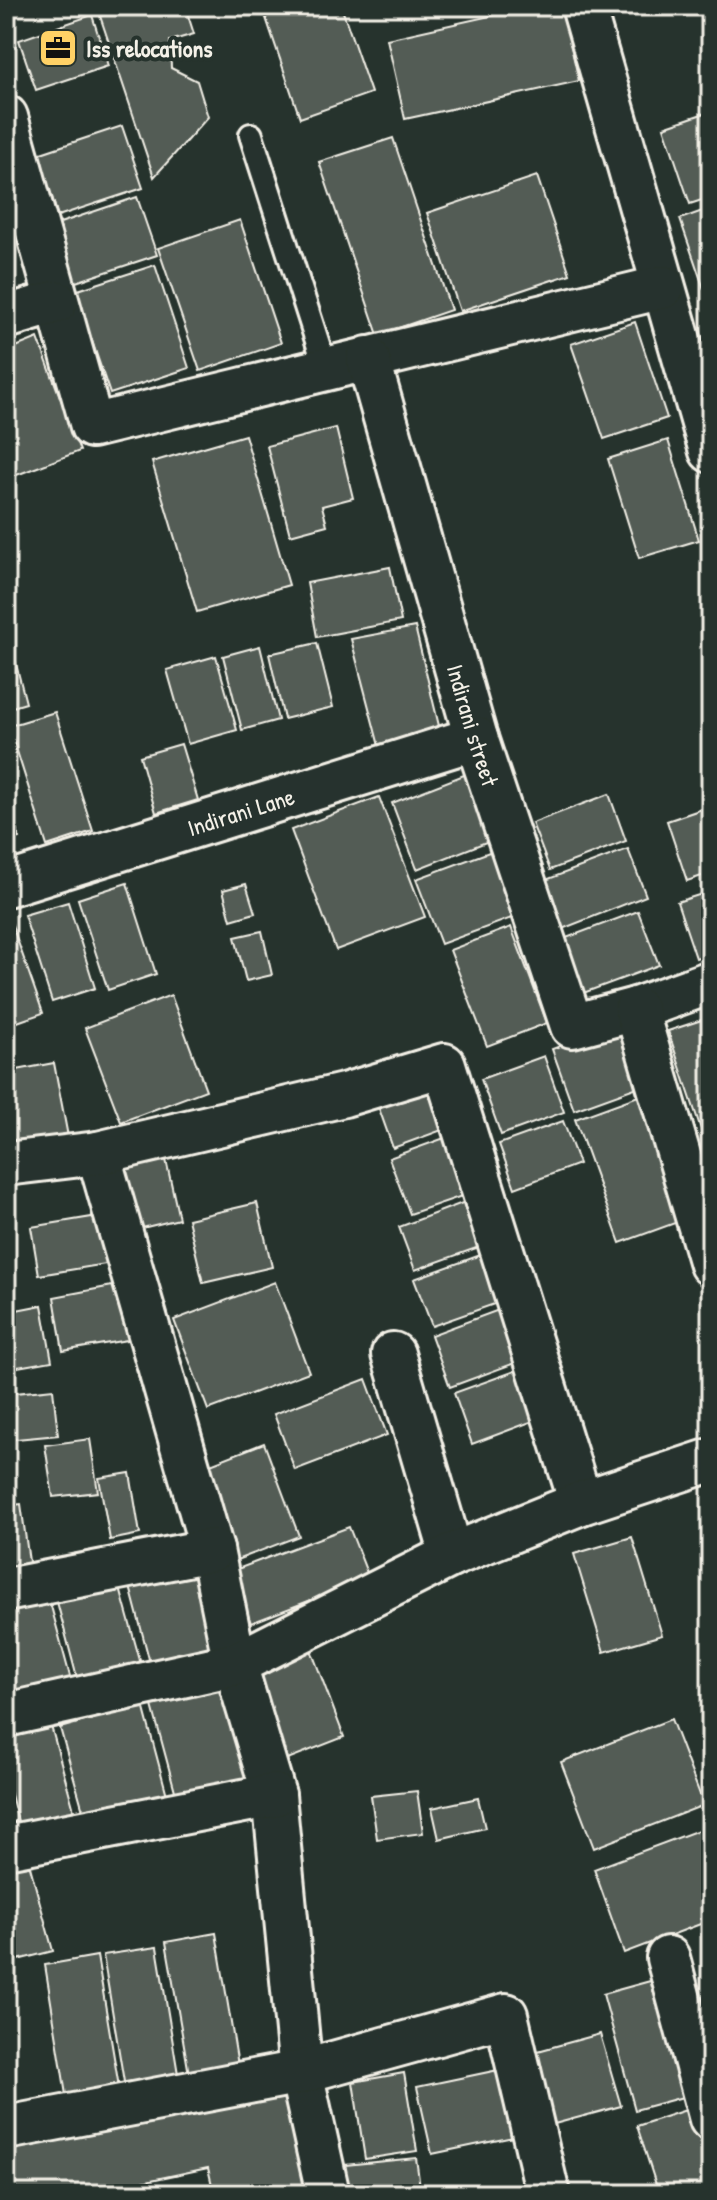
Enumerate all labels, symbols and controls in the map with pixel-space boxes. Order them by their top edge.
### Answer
office icon: Iss relocations [37,27,79,69]
place label: Iss relocations [86,32,213,64]
street label: Indirani street [440,661,507,791]
street label: Indirani Lane [183,780,299,843]

